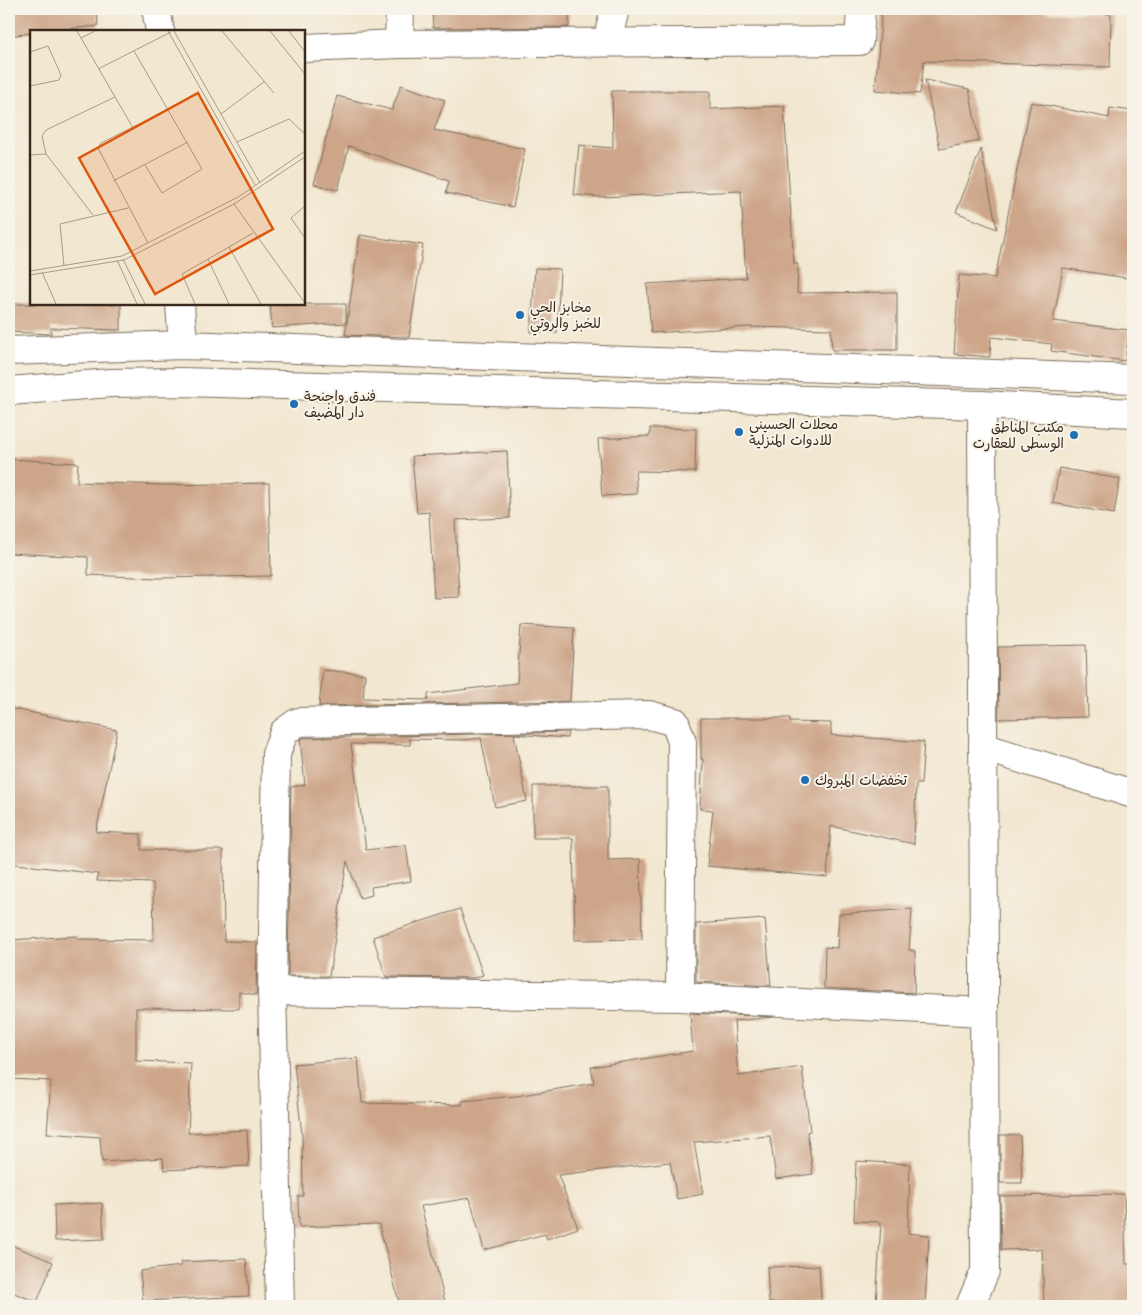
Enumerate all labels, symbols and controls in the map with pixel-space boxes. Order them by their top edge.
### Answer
inset map [30,30,305,305]
place label: مخابز الحي للخبز والروتي [530,296,601,336]
marker: مخابز الحي للخبز والروتي [514,309,526,321]
place label: فندق واجنحة دار المضيف [304,385,376,422]
marker: فندق واجنحة دار المضيف [288,398,300,410]
place label: محلات الحسيني للادوات المنزلية [749,413,838,450]
place label: مكتب المناطق الوسطى للعقارت [973,416,1064,453]
marker: محلات الحسيني للادوات المنزلية [733,426,745,438]
marker: مكتب المناطق الوسطى للعقارت [1068,429,1080,441]
place label: تخفضات المبروك [815,769,908,790]
marker: تخفضات المبروك [799,774,811,786]

